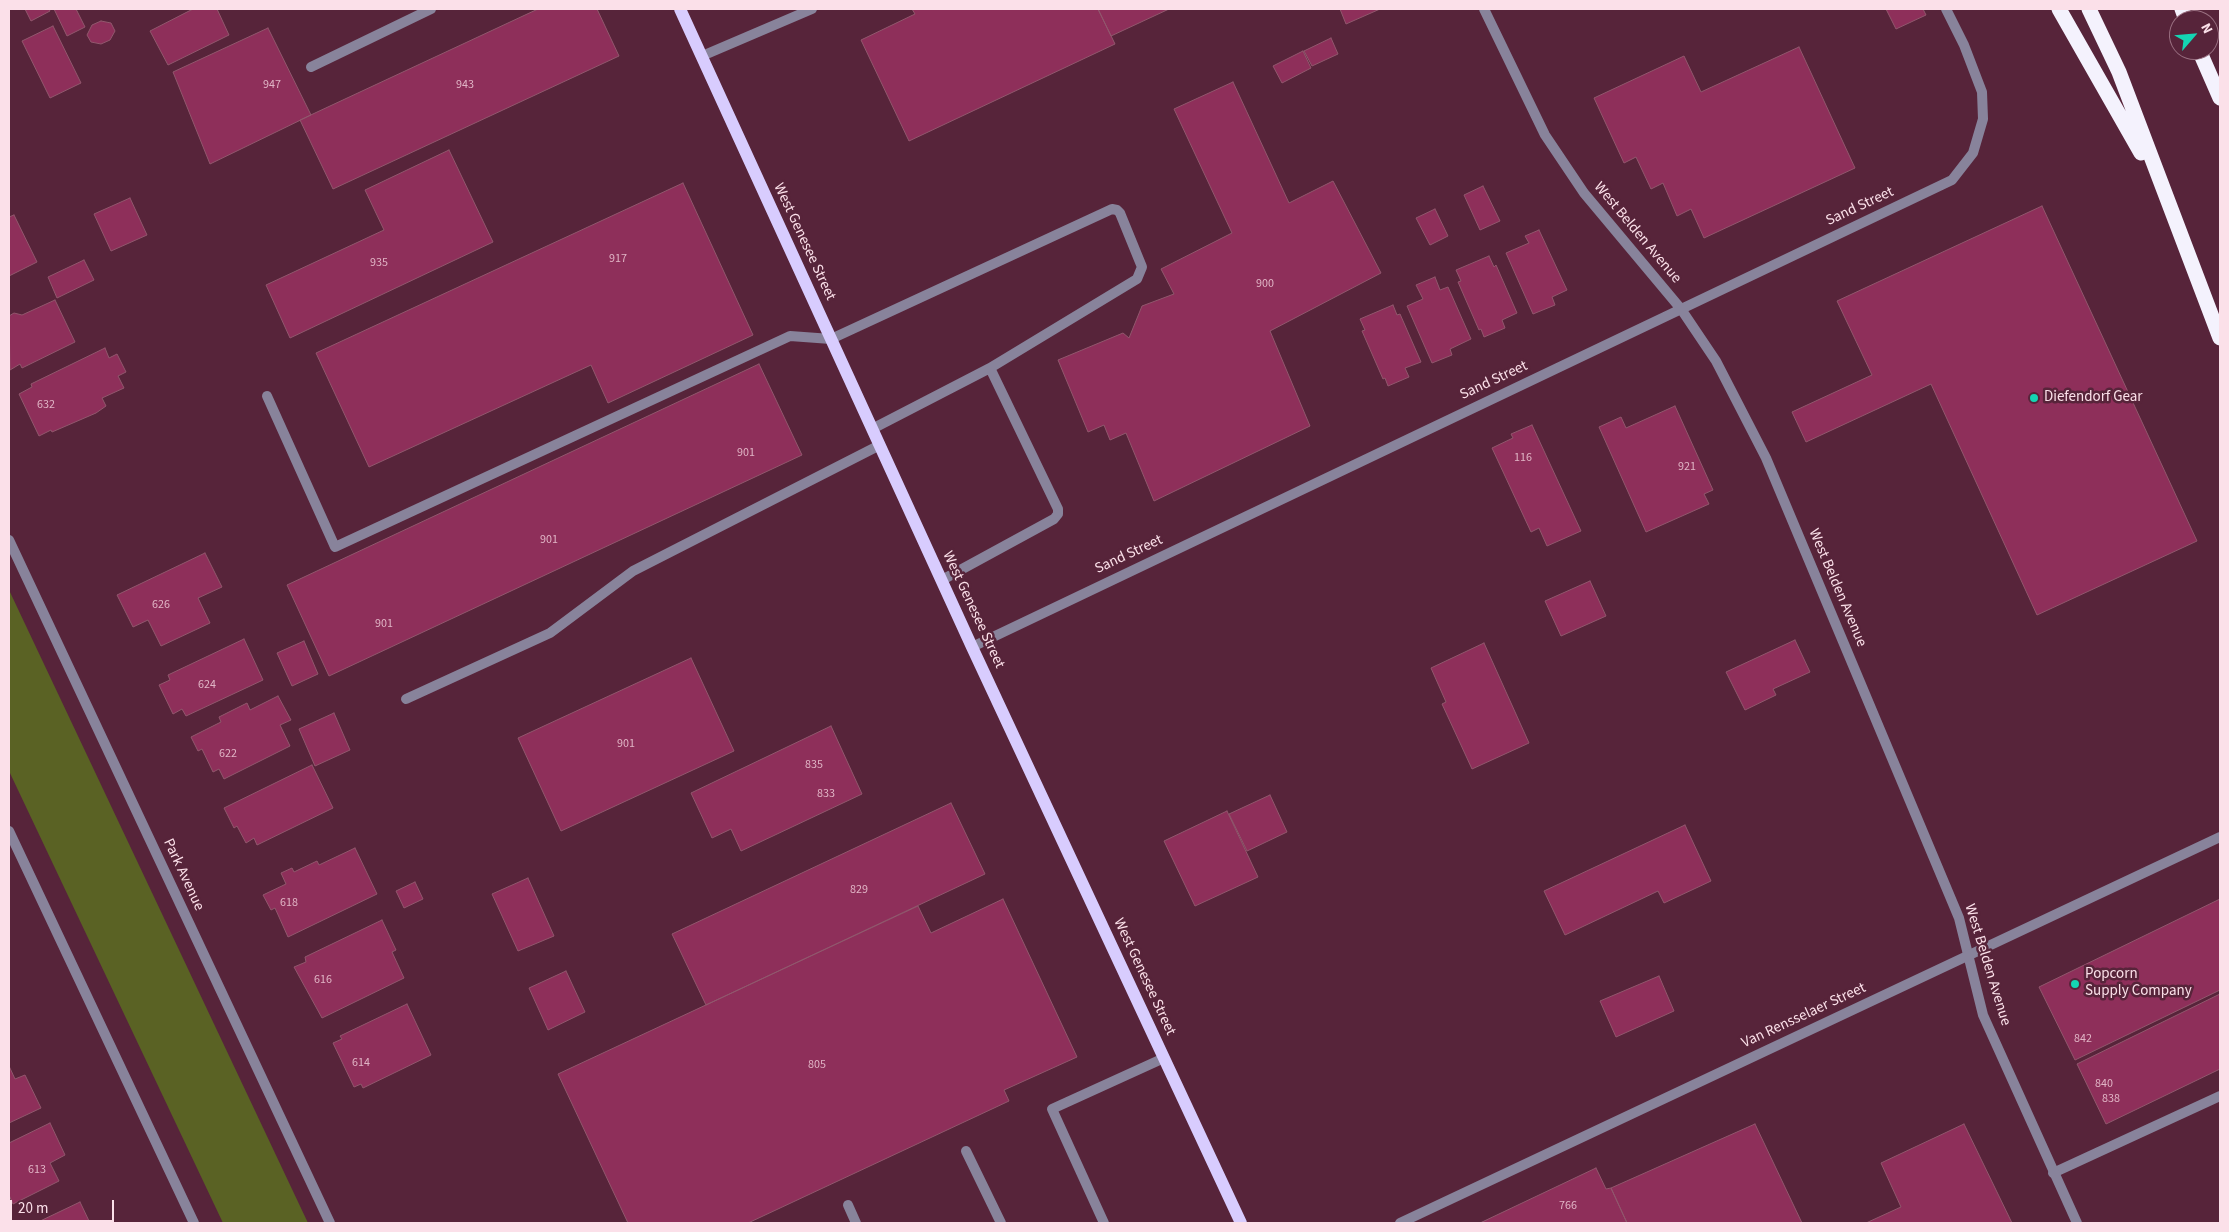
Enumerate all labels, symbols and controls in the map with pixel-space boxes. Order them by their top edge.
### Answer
north arrow [2169,10,2219,60]
text: N [2195,20,2217,37]
house number: 947 [263,78,281,92]
house number: 943 [456,78,474,92]
street label: West Belden Avenue [1589,179,1685,287]
street label: West Genesee Street [769,180,839,304]
street label: Sand Street [1823,183,1897,231]
house number: 917 [609,252,627,266]
house number: 935 [370,256,388,270]
house number: 900 [1256,277,1274,291]
street label: Sand Street [1457,357,1531,405]
place label: Diefendorf Gear [2044,389,2142,407]
marker: Diefendorf Gear [2028,392,2040,404]
house number: 632 [37,398,55,412]
house number: 901 [737,446,755,460]
house number: 116 [1514,451,1532,465]
house number: 921 [1678,460,1696,474]
street label: West Belden Avenue [1804,526,1870,650]
street label: Sand Street [1092,531,1166,579]
house number: 901 [540,533,558,547]
street label: West Genesee Street [938,548,1008,672]
house number: 626 [152,598,170,612]
house number: 901 [375,617,393,631]
house number: 624 [198,678,216,692]
house number: 901 [617,737,635,751]
house number: 622 [219,747,237,761]
house number: 835 [805,758,823,772]
house number: 833 [817,787,835,801]
street label: Park Avenue [159,836,207,914]
house number: 829 [850,883,868,897]
house number: 618 [280,896,298,910]
street label: West Belden Avenue [1960,902,2014,1028]
street label: West Genesee Street [1109,915,1179,1039]
place label: Popcorn Supply Company [2085,966,2192,1001]
house number: 616 [314,973,332,987]
marker: Popcorn Supply Company [2069,978,2081,990]
street label: Van Rensselaer Street [1739,979,1869,1053]
house number: 842 [2074,1032,2092,1046]
house number: 614 [352,1056,370,1070]
house number: 805 [808,1058,826,1072]
house number: 840 [2095,1077,2113,1091]
house number: 838 [2102,1092,2120,1106]
house number: 613 [28,1163,46,1177]
scale bar [12,1190,116,1222]
text: 20 m [18,1198,48,1219]
house number: 766 [1559,1199,1577,1213]

